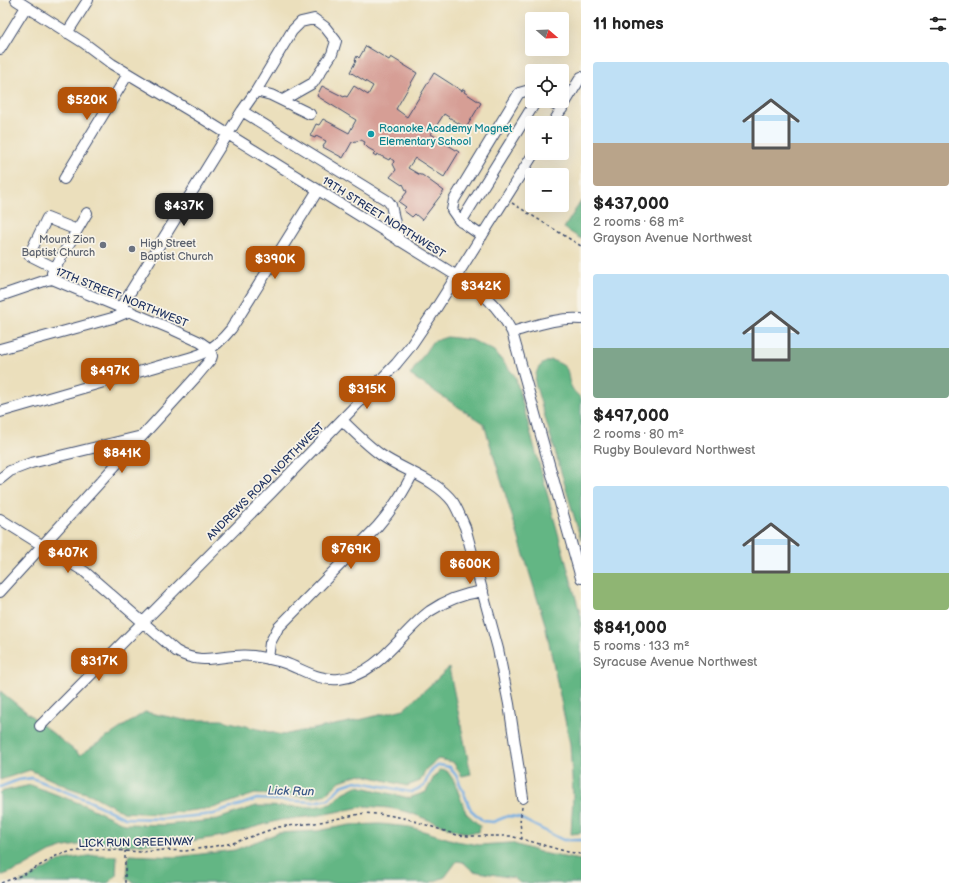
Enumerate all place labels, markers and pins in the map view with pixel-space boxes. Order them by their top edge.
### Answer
pin: $520K [59,87,115,121]
place label: Roanoke Academy Magnet Elementary School [379,122,513,148]
marker: Roanoke Academy Magnet Elementary School [366,129,376,139]
pin: $437K [156,193,212,227]
place label: Mount Zion Baptist Church [22,233,95,259]
place label: High Street Baptist Church [140,237,213,263]
marker: Mount Zion Baptist Church [98,240,108,250]
marker: High Street Baptist Church [127,244,137,254]
pin: $390K [247,246,303,280]
pin: $342K [453,273,509,307]
pin: $497K [82,358,138,392]
pin: $315K [339,376,395,410]
pin: $841K [94,440,150,474]
pin: $769K [323,536,379,570]
pin: $407K [40,540,96,574]
pin: $600K [442,551,498,585]
pin: $317K [71,648,127,682]

